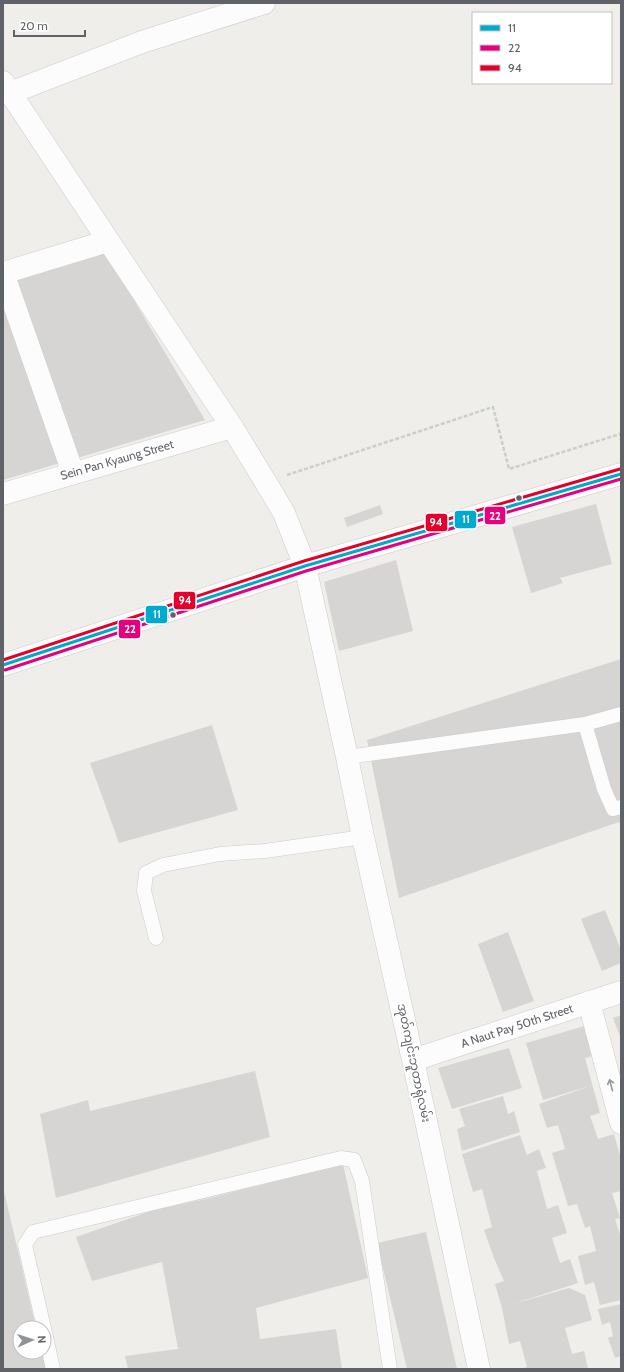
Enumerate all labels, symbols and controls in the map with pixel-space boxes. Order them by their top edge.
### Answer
scale bar [14,12,85,38]
legend [472,12,612,84]
text: 20 m [20,18,48,33]
text: 11 [508,20,516,35]
text: 22 [508,40,521,55]
text: 94 [508,60,522,75]
street label: Sein Pan Kyaung Street [58,436,175,483]
unlabelled marker [514,493,524,503]
line badge: 22 [484,506,506,525]
text: 22 [489,509,501,523]
line badge: 11 [454,510,477,529]
text: 11 [462,512,470,526]
line badge: 94 [425,513,448,532]
text: 94 [429,515,443,529]
line badge: 94 [173,591,196,610]
text: 94 [178,593,192,607]
line badge: 11 [145,605,168,624]
text: 11 [153,607,161,621]
unlabelled marker [168,610,178,620]
line badge: 22 [118,619,141,639]
text: 22 [124,622,136,636]
street label: A Naut Pay 50th Street [459,1000,575,1051]
street label: အုတ်ကျင်းဘူတာရုံလမ်း [392,1002,435,1124]
one-way arrow [607,1079,614,1092]
north arrow [12,1320,52,1360]
text: N [35,1335,49,1344]

